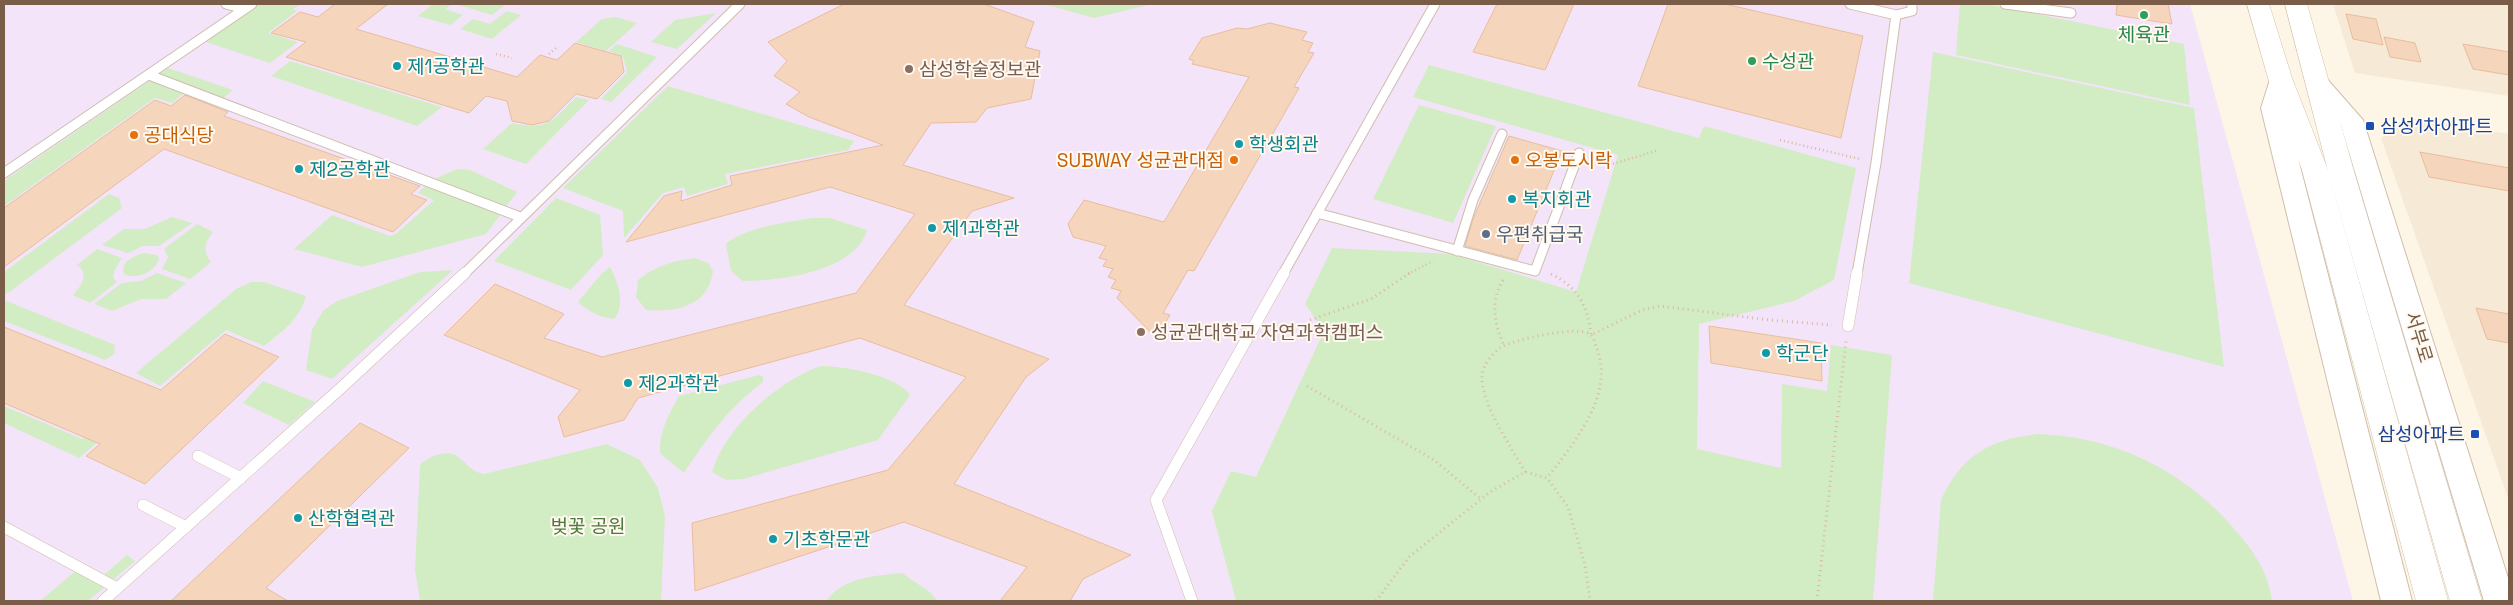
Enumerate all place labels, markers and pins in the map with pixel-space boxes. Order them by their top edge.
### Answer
marker: 체육관 [2138,9,2150,21]
place label: 체육관 [2118,22,2170,47]
place label: 수성관 [1762,49,1814,74]
place label: 제1공학관 [407,54,485,79]
marker: 수성관 [1746,55,1758,67]
place label: 삼성학술정보관 [919,57,1041,82]
marker: 제1공학관 [391,60,403,72]
marker: 삼성학술정보관 [903,63,915,75]
place label: 삼성1차아파트 [2380,114,2493,139]
marker: 삼성1차아파트 [2364,120,2376,132]
place label: 공대식당 [144,123,214,148]
marker: 공대식당 [128,129,140,141]
place label: 학생회관 [1249,132,1319,157]
marker: 학생회관 [1233,138,1245,150]
place label: SUBWAY 성균관대점 [1057,148,1224,173]
place label: 오봉도시락 [1525,148,1612,173]
marker: SUBWAY 성균관대점 [1228,154,1240,166]
marker: 오봉도시락 [1509,154,1521,166]
place label: 제2공학관 [309,157,390,182]
marker: 제2공학관 [293,163,305,175]
place label: 복지회관 [1522,187,1592,212]
marker: 복지회관 [1506,193,1518,205]
place label: 제1과학관 [942,216,1020,241]
marker: 제1과학관 [926,222,938,234]
place label: 우편취급국 [1496,222,1583,247]
marker: 우편취급국 [1480,228,1492,240]
place label: 성균관대학교 자연과학캠퍼스 [1151,320,1383,345]
marker: 성균관대학교 자연과학캠퍼스 [1135,326,1147,338]
place label: 학군단 [1776,341,1829,366]
marker: 학군단 [1760,347,1772,359]
place label: 제2과학관 [638,371,719,396]
marker: 제2과학관 [622,377,634,389]
place label: 삼성아파트 [2378,422,2465,447]
marker: 삼성아파트 [2469,428,2481,440]
place label: 산학협력관 [308,506,395,531]
marker: 산학협력관 [292,512,304,524]
place label: 기초학문관 [783,527,870,552]
marker: 기초학문관 [767,533,779,545]

